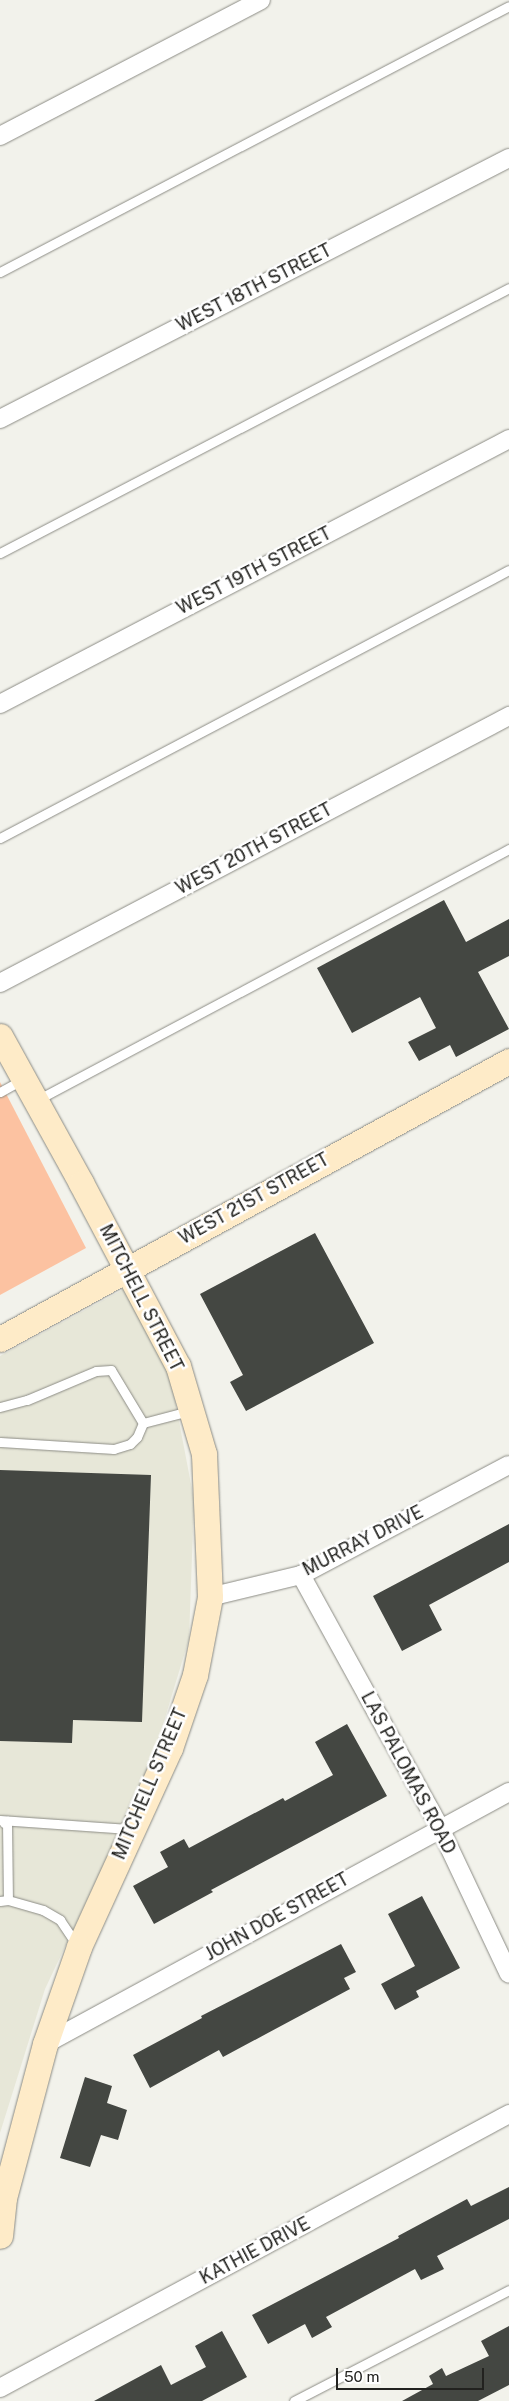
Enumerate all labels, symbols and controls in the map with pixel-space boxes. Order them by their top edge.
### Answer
street label: WEST 18TH STREET [173,240,335,336]
street label: WEST 19TH STREET [173,523,335,619]
street label: WEST 20TH STREET [172,799,336,899]
street label: WEST 21ST STREET [175,1149,333,1249]
street label: MITCHELL STREET [95,1221,187,1375]
street label: MURRAY DRIVE [299,1501,427,1581]
street label: LAS PALOMAS ROAD [356,1688,460,1858]
street label: MITCHELL STREET [108,1705,192,1863]
street label: JOHN DOE STREET [201,1868,353,1966]
street label: KATHIE DRIVE [196,2213,314,2289]
scale bar [339,2358,486,2390]
text: 50 m [344,2368,379,2385]

